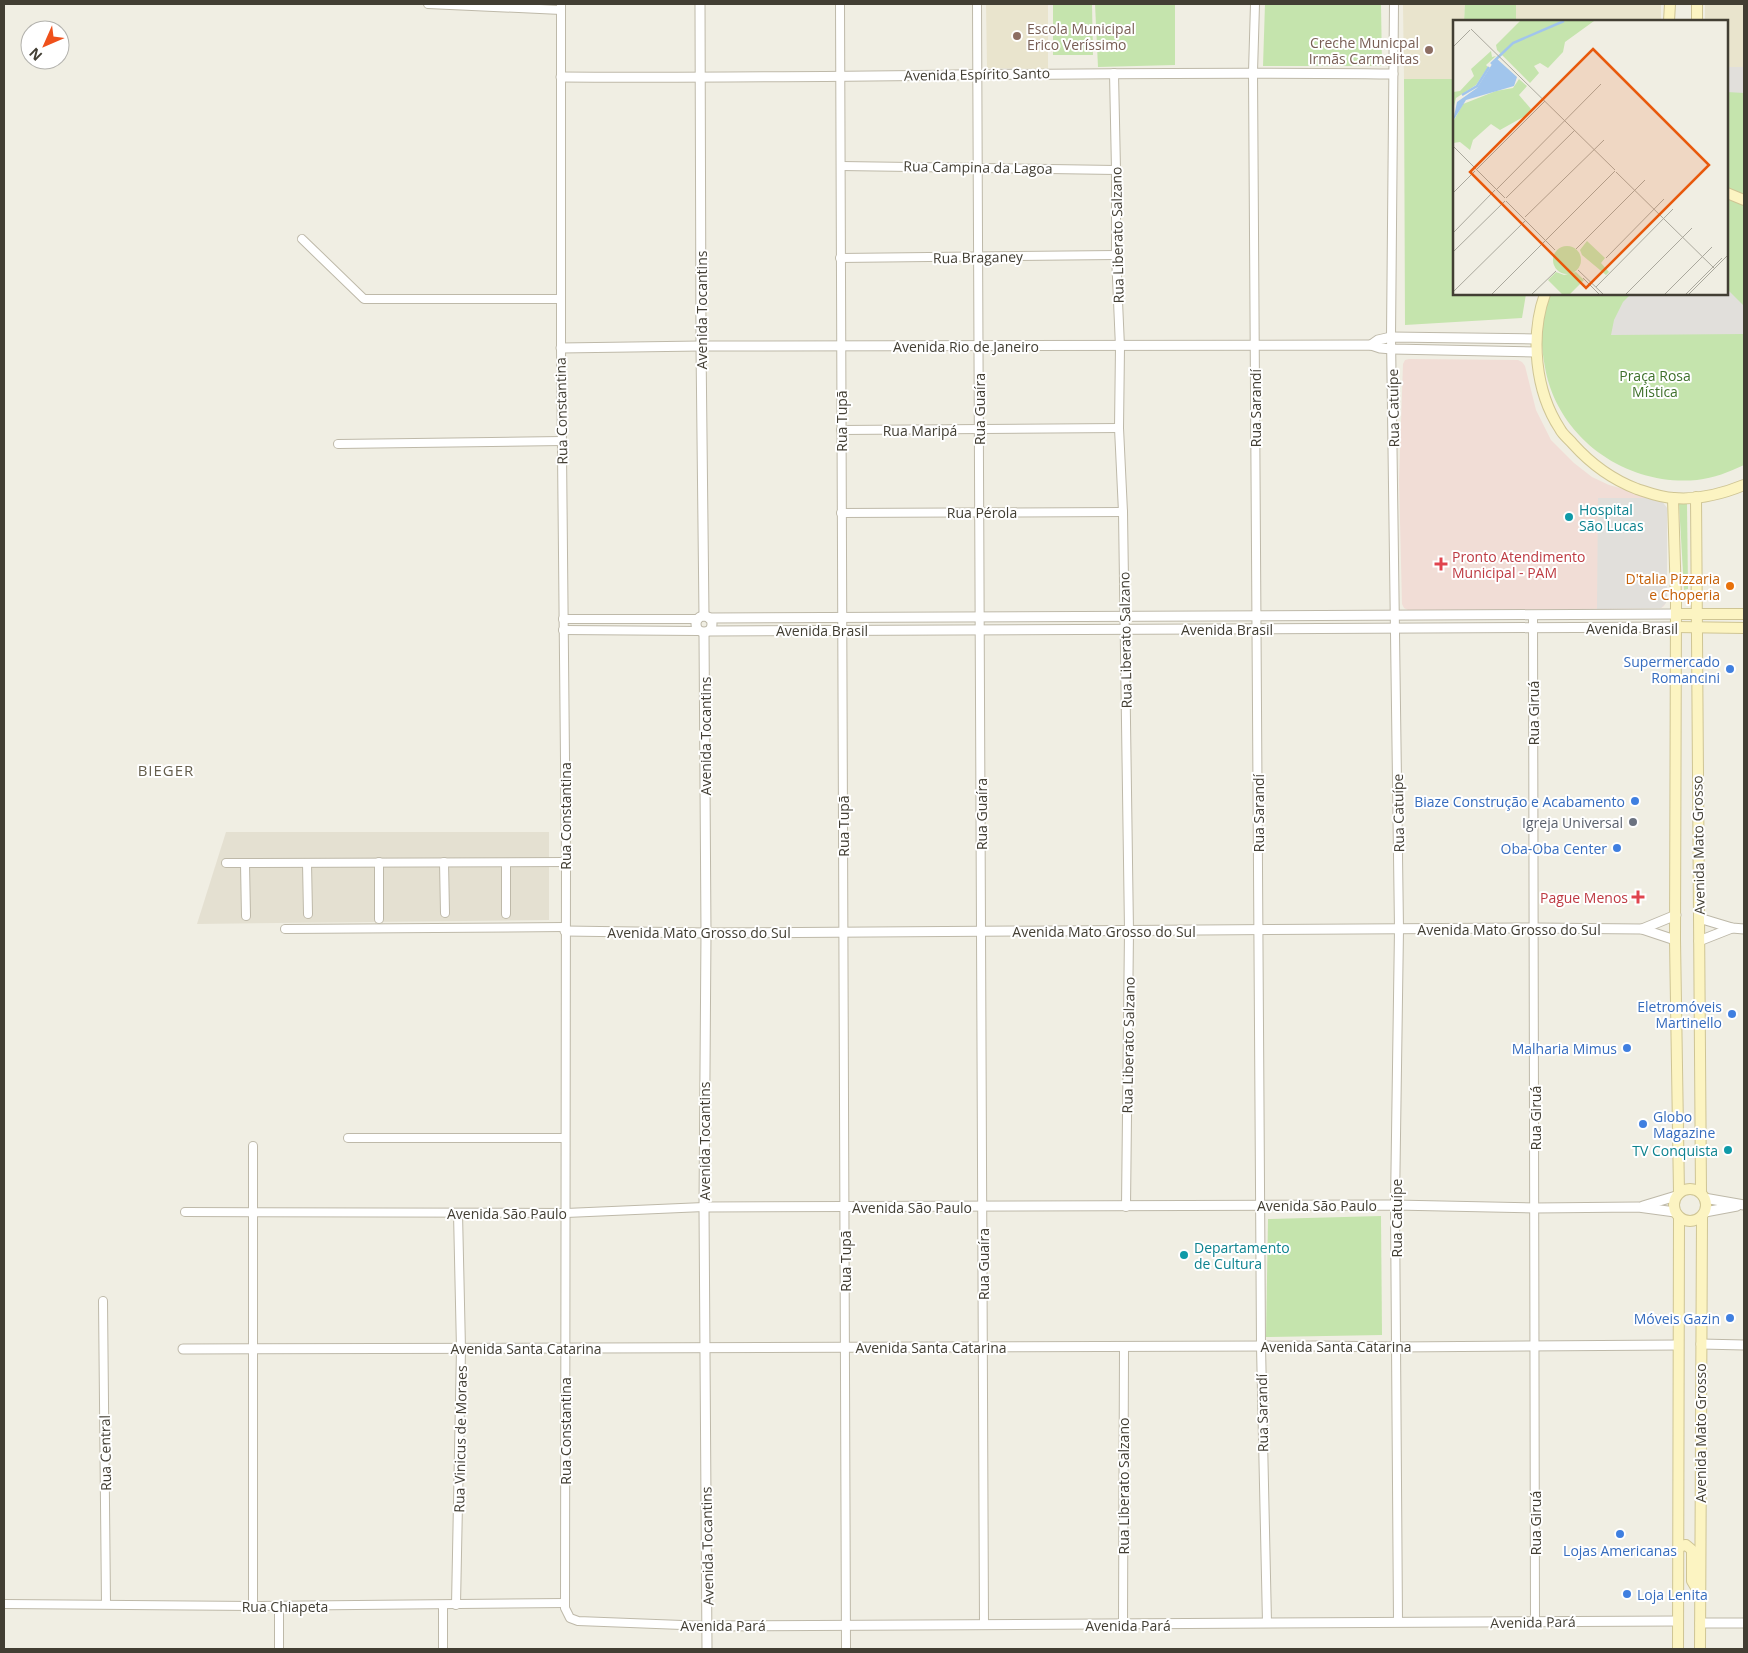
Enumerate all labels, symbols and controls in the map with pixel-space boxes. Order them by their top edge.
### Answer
place label: Escola Municipal Erico Veríssimo [1027,19,1135,54]
north arrow [20,20,70,70]
inset map [1453,20,1728,295]
marker: Escola Municipal Erico Veríssimo [1011,30,1023,42]
place label: Creche Municpal Irmãs Carmelitas [1309,33,1419,68]
text: N [25,44,46,65]
marker: Creche Municpal Irmãs Carmelitas [1423,44,1435,56]
street label: Avenida Espírito Santo [904,63,1050,85]
street label: Rua Campina da Lagoa [903,156,1053,178]
street label: Rua Liberato Salzano [1106,166,1128,304]
street label: Rua Braganey [933,247,1024,267]
street label: Avenida Tocantins [692,250,711,369]
street label: Avenida Rio de Janeiro [893,337,1039,356]
street label: Rua Constantina [551,357,571,465]
park label: Praça Rosa Mística [1619,366,1691,401]
street label: Rua Sarandí [1246,368,1265,447]
street label: Rua Catuípe [1383,368,1403,448]
street label: Rua Guaíra [970,373,989,445]
street label: Rua Tupã [832,390,851,452]
street label: Rua Maripá [883,421,957,440]
place label: Hospital São Lucas [1579,500,1644,535]
street label: Rua Pérola [947,503,1017,522]
marker: Hospital São Lucas [1563,511,1575,523]
place label: Pronto Atendimento Municipal - PAM [1452,547,1585,582]
marker: Pronto Atendimento Municipal - PAM [1434,557,1448,571]
place label: D'talia Pizzaria e Choperia [1626,569,1720,604]
street label: Rua Liberato Salzano [1114,571,1136,709]
marker: D'talia Pizzaria e Choperia [1724,580,1736,592]
street label: Avenida Brasil [1586,619,1678,638]
street label: Avenida Brasil [1181,620,1273,639]
street label: Avenida Brasil [776,621,868,640]
place label: Supermercado Romancini [1624,652,1720,687]
marker: Supermercado Romancini [1724,663,1736,675]
street label: Avenida Tocantins [696,676,715,795]
street label: Rua Giruá [1524,681,1543,745]
district label: BIEGER [138,760,194,780]
street label: Rua Constantina [556,762,575,870]
street label: Rua Sarandí [1249,773,1268,852]
street label: Rua Catuípe [1388,773,1408,853]
street label: Avenida Mato Grosso [1687,775,1709,915]
street label: Rua Guaíra [972,778,991,850]
place label: Biaze Construção e Acabamento [1414,792,1625,811]
street label: Rua Tupã [834,795,853,857]
marker: Biaze Construção e Acabamento [1629,795,1641,807]
place label: Igreja Universal [1522,813,1623,832]
marker: Igreja Universal [1627,816,1639,828]
place label: Oba-Oba Center [1501,839,1607,858]
marker: Oba-Oba Center [1611,842,1623,854]
place label: Pague Menos [1540,888,1628,907]
marker: Pague Menos [1632,891,1644,903]
street label: Avenida Mato Grosso do Sul [1417,920,1601,939]
street label: Avenida Mato Grosso do Sul [1012,922,1196,941]
street label: Avenida Mato Grosso do Sul [607,923,791,942]
street label: Rua Liberato Salzano [1117,976,1139,1114]
place label: Eletromóveis Martinello [1637,997,1722,1032]
marker: Eletromóveis Martinello [1726,1008,1738,1020]
place label: Malharia Mimus [1512,1039,1617,1058]
marker: Malharia Mimus [1621,1042,1633,1054]
street label: Avenida Tocantins [695,1081,714,1200]
street label: Rua Giruá [1526,1086,1545,1150]
place label: Globo Magazine [1653,1107,1715,1142]
marker: Globo Magazine [1637,1118,1649,1130]
place label: TV Conquista [1632,1141,1718,1160]
marker: TV Conquista [1722,1144,1734,1156]
street label: Rua Catuípe [1387,1178,1406,1257]
street label: Avenida São Paulo [1257,1196,1377,1215]
street label: Avenida São Paulo [852,1198,972,1217]
street label: Avenida São Paulo [447,1204,567,1223]
street label: Rua Guaíra [974,1228,993,1300]
street label: Rua Tupã [836,1230,855,1292]
place label: Departamento de Cultura [1194,1238,1290,1273]
marker: Departamento de Cultura [1178,1249,1190,1261]
place label: Móveis Gazin [1634,1309,1720,1328]
marker: Móveis Gazin [1724,1312,1736,1324]
street label: Avenida Santa Catarina [1260,1337,1412,1356]
street label: Avenida Santa Catarina [855,1338,1007,1357]
street label: Avenida Santa Catarina [450,1339,602,1358]
street label: Avenida Mato Grosso [1691,1363,1710,1503]
street label: Rua Vinicus de Moraes [449,1365,471,1513]
street label: Rua Sarandí [1252,1373,1272,1452]
street label: Rua Constantina [556,1377,575,1485]
street label: Rua Central [95,1415,115,1491]
street label: Rua Liberato Salzano [1114,1418,1133,1554]
street label: Avenida Tocantins [696,1486,718,1606]
street label: Rua Giruá [1526,1491,1545,1555]
marker: Lojas Americanas [1614,1528,1626,1540]
place label: Lojas Americanas [1563,1541,1677,1560]
place label: Loja Lenita [1637,1585,1708,1604]
marker: Loja Lenita [1621,1588,1633,1600]
street label: Rua Chiapeta [242,1597,328,1616]
street label: Avenida Pará [1490,1612,1576,1632]
street label: Avenida Pará [680,1616,766,1635]
street label: Avenida Pará [1085,1616,1171,1635]

